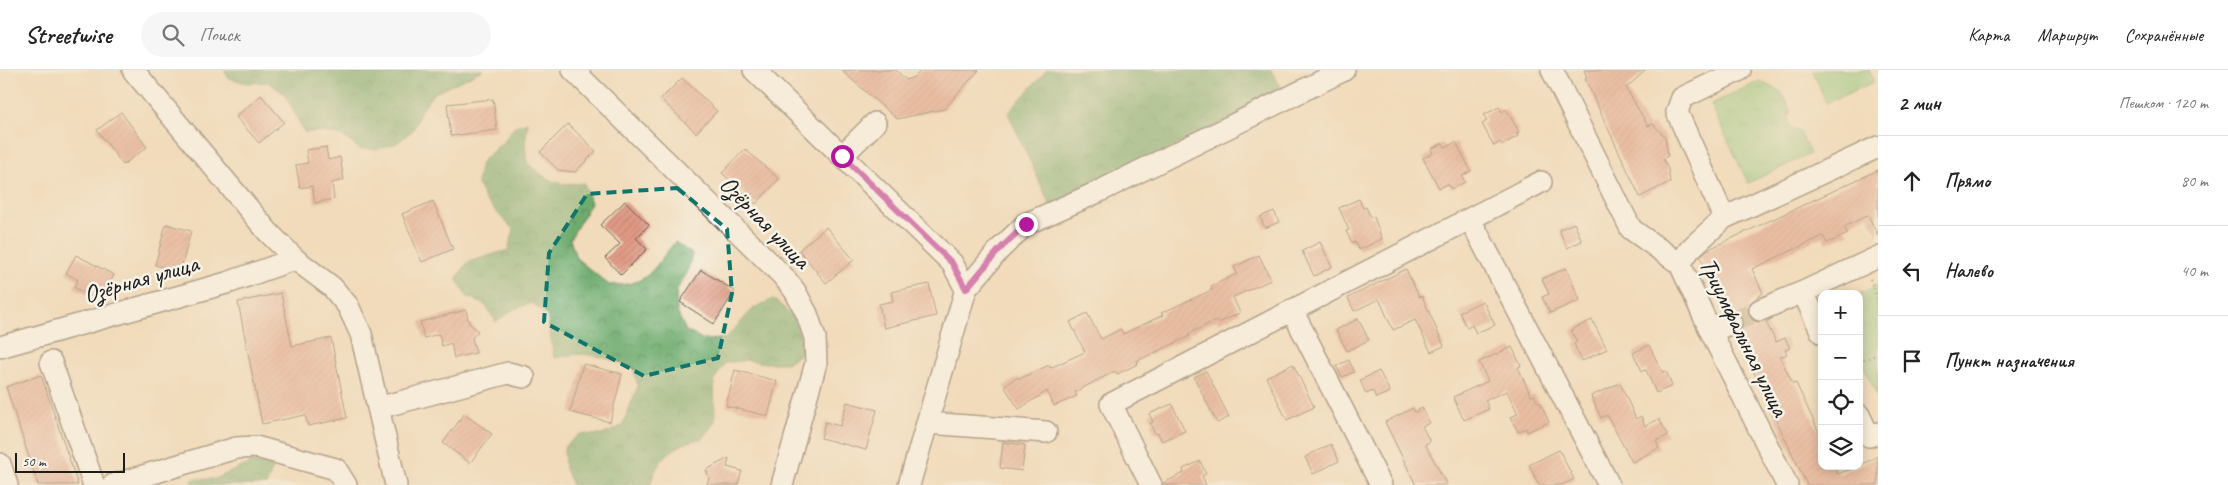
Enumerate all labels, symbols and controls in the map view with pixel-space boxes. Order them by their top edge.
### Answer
search box [141,12,491,57]
text: Streetwise [25,20,111,50]
icon: search [159,21,187,49]
text: Поиск [199,23,240,47]
text: Карта [1968,24,2009,46]
text: Маршрут [2037,24,2097,46]
text: Сохранённые [2125,24,2203,46]
text: 2 мин [1898,90,1941,116]
text: Пешком · 120 m [2119,93,2208,113]
route start [831,145,854,168]
icon: ahead [1898,167,1926,195]
street label: Озёрная улица [712,169,819,278]
text: Прямо [1945,169,1990,193]
text: 80 m [2181,171,2208,191]
route end [1015,213,1038,236]
street label: Озёрная улица [80,247,204,312]
street label: Триумфальная улица [1692,252,1797,423]
icon: left [1898,257,1926,285]
text: Налево [1945,259,1993,283]
text: 40 m [2181,261,2208,281]
map controls [1818,290,1863,470]
button: + [1818,290,1863,335]
button: − [1818,335,1863,380]
icon: arrive [1898,347,1926,375]
text: Пункт назначения [1945,349,2074,373]
button: locate [1818,380,1863,425]
button: layers [1818,425,1863,470]
scale bar [15,450,125,473]
text: 50 m [22,453,46,470]

